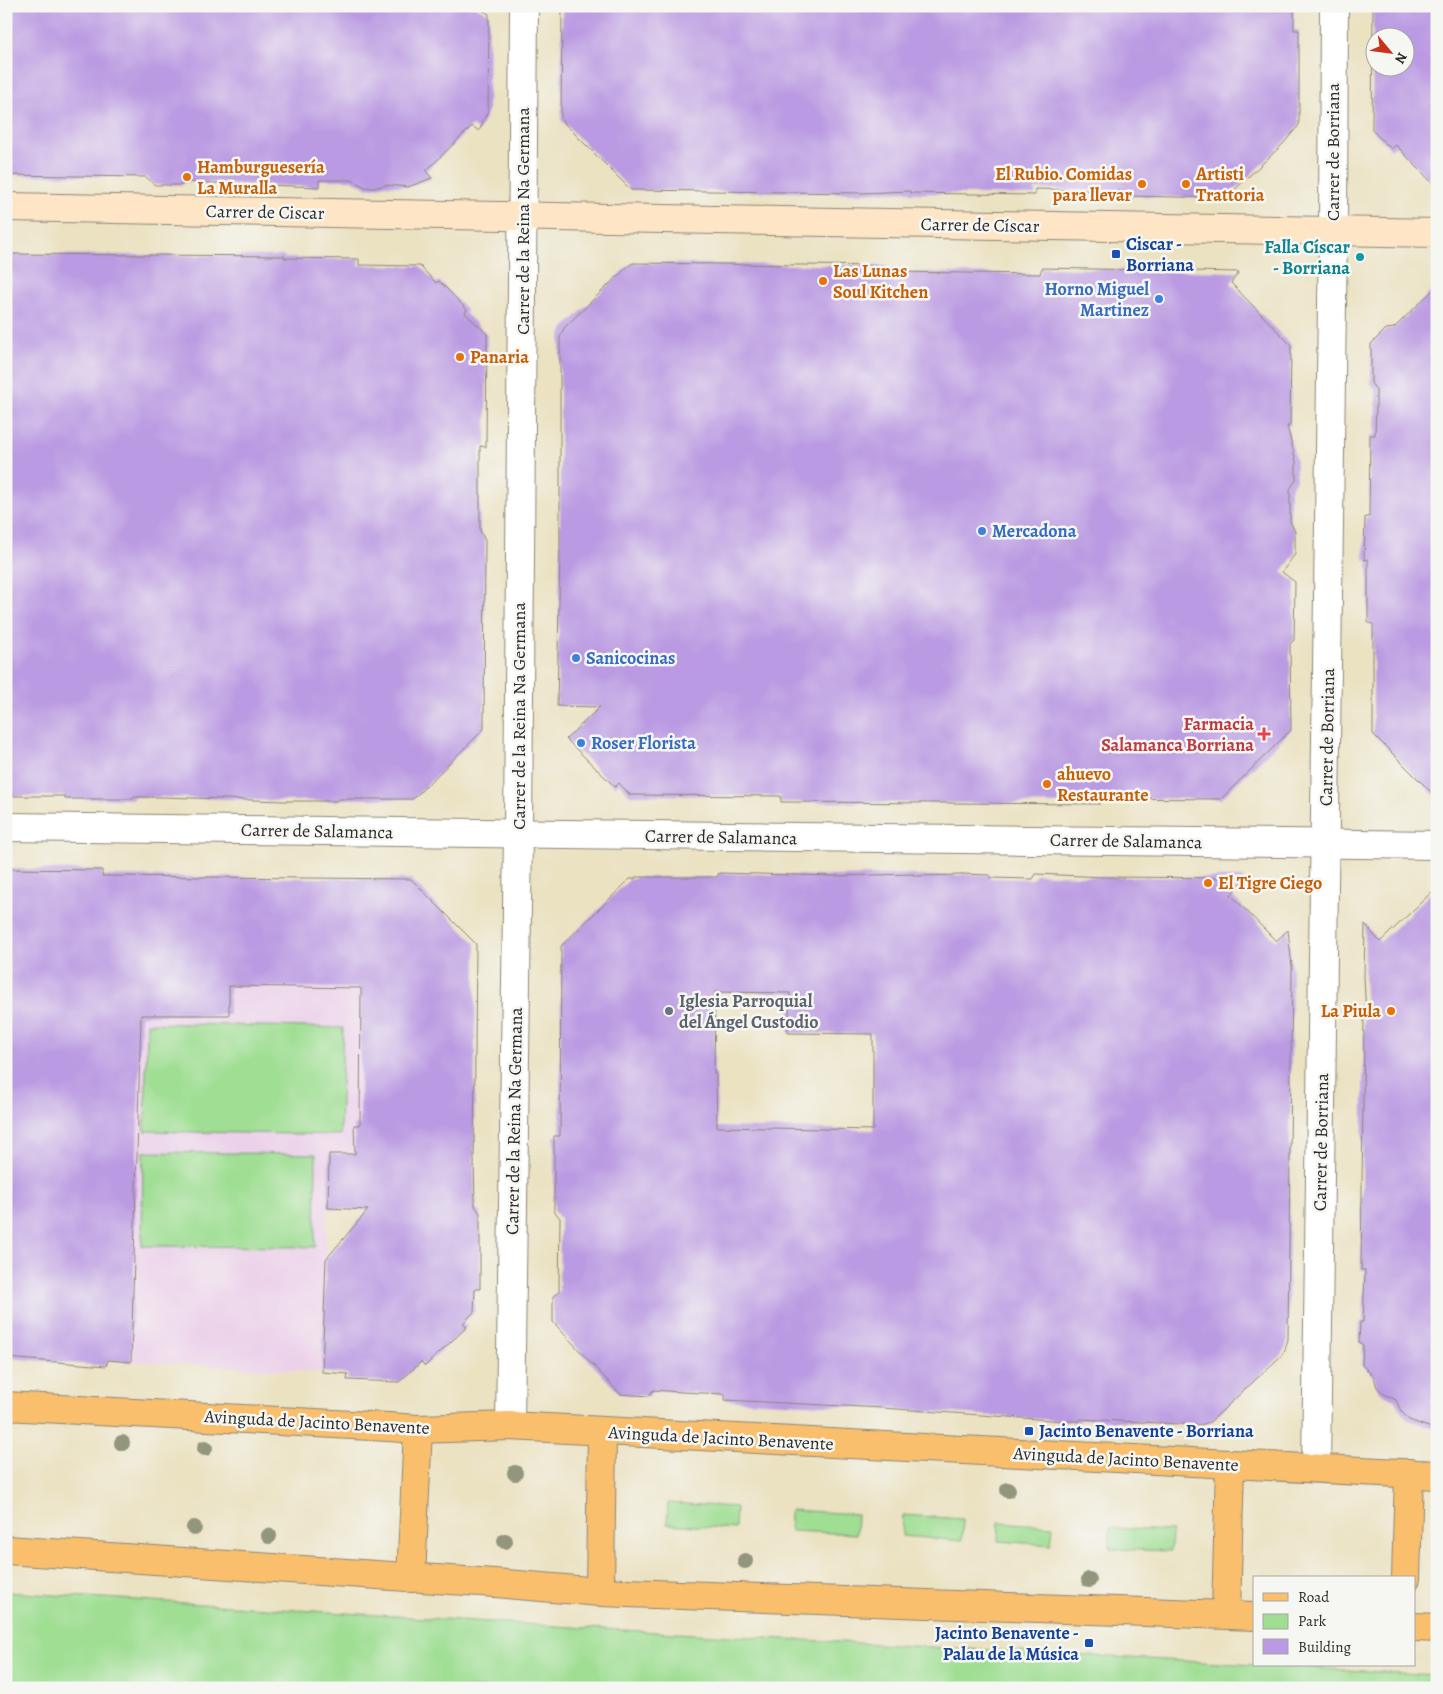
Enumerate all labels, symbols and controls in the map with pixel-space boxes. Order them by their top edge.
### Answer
north arrow [1366,28,1416,78]
text: N [1390,49,1412,67]
street label: Carrer de Borriana [1321,82,1345,221]
street label: Carrer de la Reina Na Germana [511,107,535,335]
place label: Hamburguesería La Muralla [197,155,325,200]
place label: El Rubio. Comidas para llevar [995,162,1133,207]
place label: Artisti Trattoria [1195,162,1265,207]
marker: Hamburguesería La Muralla [181,171,193,183]
marker: El Rubio. Comidas para llevar [1136,178,1148,190]
marker: Artisti Trattoria [1180,178,1192,190]
street label: Carrer de Ciscar [205,199,325,225]
street label: Carrer de Císcar [920,212,1040,238]
place label: Ciscar - Borriana [1126,232,1194,277]
place label: Falla Císcar - Borriana [1264,235,1351,280]
marker: Ciscar - Borriana [1110,248,1122,260]
marker: Falla Císcar - Borriana [1354,251,1366,263]
place label: Las Lunas Soul Kitchen [833,259,928,304]
marker: Las Lunas Soul Kitchen [817,275,829,287]
place label: Horno Miguel Martinez [1044,277,1149,322]
marker: Horno Miguel Martinez [1153,293,1165,305]
place label: Panaria [470,345,529,369]
marker: Panaria [454,351,466,363]
place label: Mercadona [992,519,1077,543]
marker: Mercadona [976,525,988,537]
street label: Carrer de la Reina Na Germana [507,602,531,830]
place label: Sanicocinas [586,646,675,670]
marker: Sanicocinas [570,652,582,664]
street label: Carrer de Borriana [1314,667,1340,806]
place label: Farmacia Salamanca Borriana [1101,712,1254,757]
marker: Farmacia Salamanca Borriana [1258,728,1270,740]
place label: Roser Florista [591,731,696,755]
marker: Roser Florista [575,737,587,749]
place label: ahuevo Restaurante [1057,762,1148,807]
marker: ahuevo Restaurante [1041,778,1053,790]
street label: Carrer de Salamanca [241,818,394,844]
street label: Carrer de Salamanca [645,824,798,850]
street label: Carrer de Salamanca [1050,828,1203,854]
place label: El Tigre Ciego [1218,871,1322,895]
marker: El Tigre Ciego [1202,877,1214,889]
place label: Iglesia Parroquial del Ángel Custodio [679,989,819,1034]
place label: La Piula [1321,999,1381,1023]
marker: Iglesia Parroquial del Ángel Custodio [663,1005,675,1017]
marker: La Piula [1385,1005,1397,1017]
street label: Carrer de la Reina Na Germana [500,1006,528,1235]
street label: Carrer de Borriana [1308,1072,1334,1211]
street label: Avinguda de Jacinto Benavente [203,1404,430,1440]
place label: Jacinto Benavente - Borriana [1039,1419,1254,1443]
street label: Avinguda de Jacinto Benavente [607,1420,834,1456]
marker: Jacinto Benavente - Borriana [1023,1425,1035,1437]
street label: Avinguda de Jacinto Benavente [1012,1441,1239,1477]
legend [1253,1576,1416,1666]
text: Road [1298,1587,1330,1607]
text: Park [1298,1611,1327,1631]
place label: Jacinto Benavente - Palau de la Música [935,1621,1079,1666]
marker: Jacinto Benavente - Palau de la Música [1083,1637,1095,1649]
text: Building [1298,1637,1351,1657]

